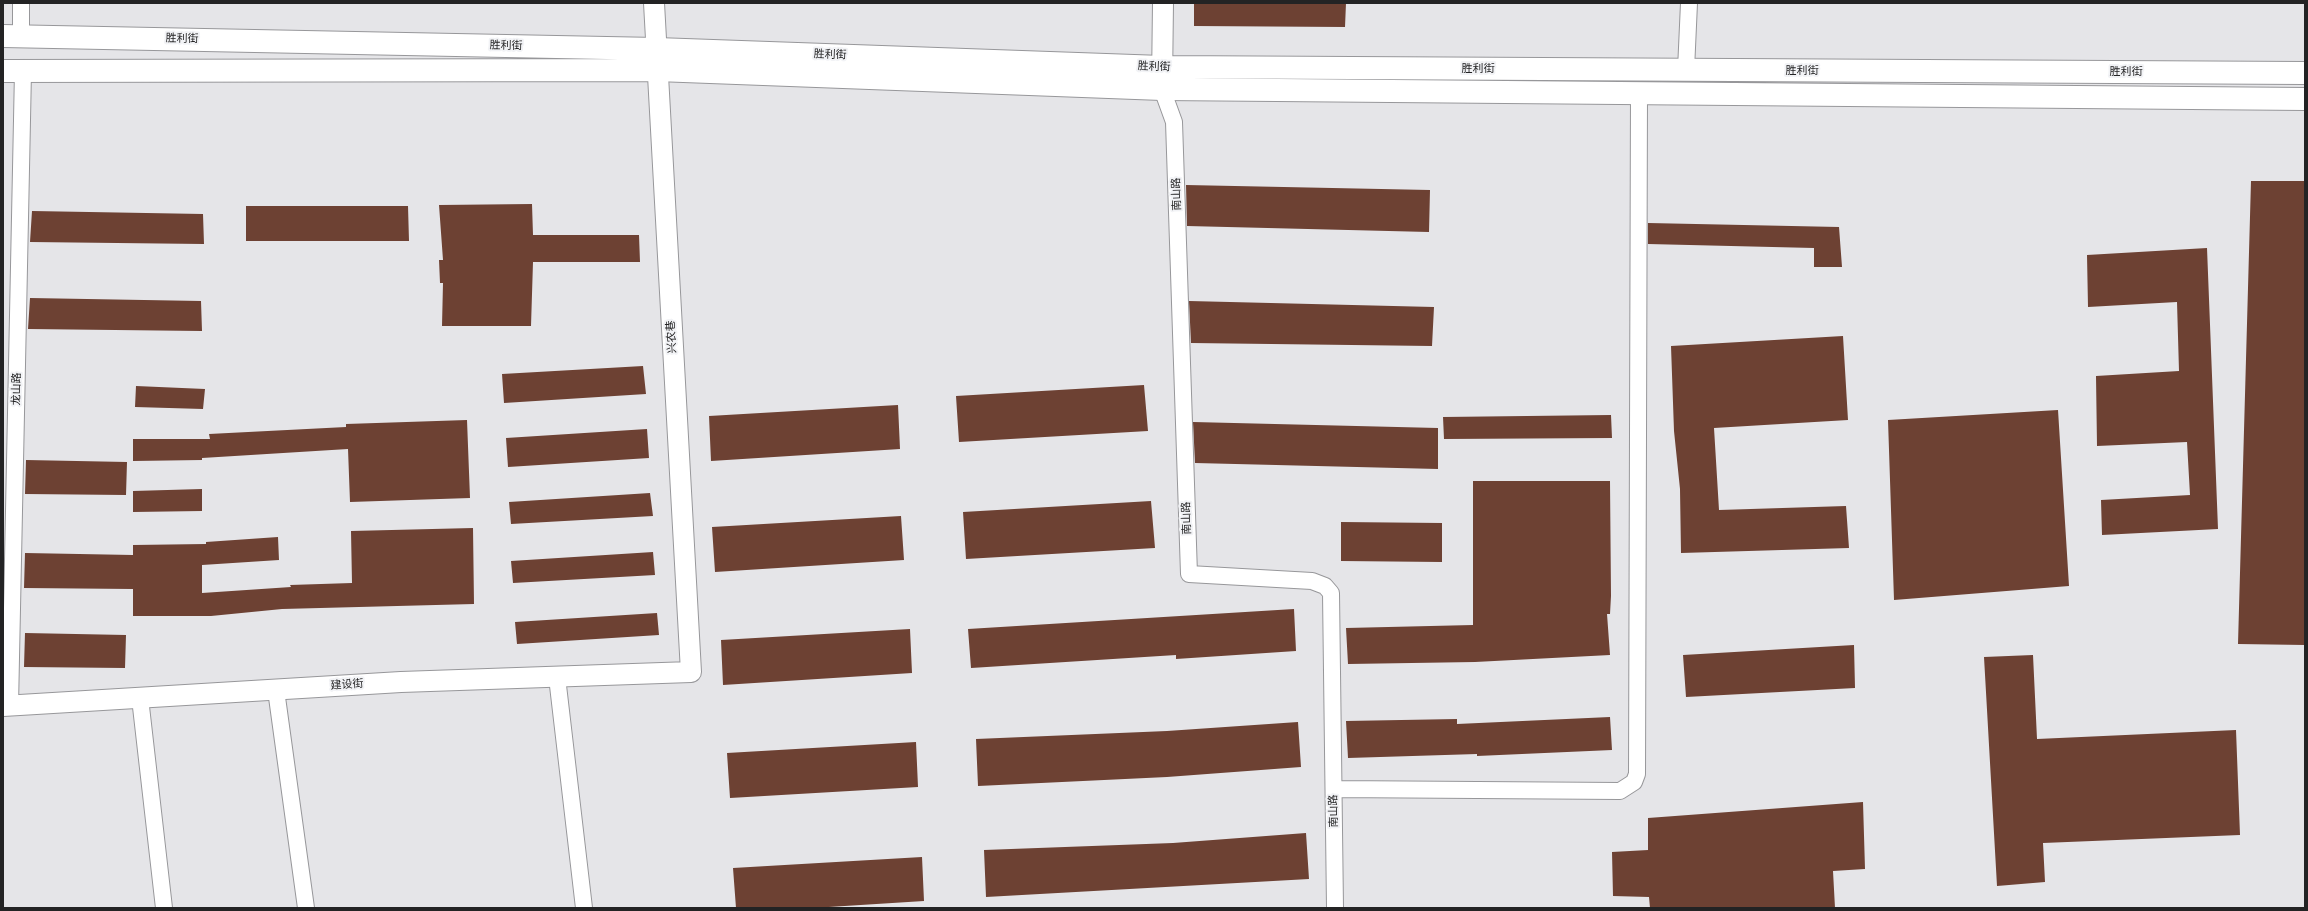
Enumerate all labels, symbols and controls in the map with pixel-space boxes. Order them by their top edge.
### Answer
street label: 胜利街 [165,32,199,46]
street label: 胜利街 [489,39,523,53]
street label: 胜利街 [813,48,847,62]
street label: 胜利街 [1137,60,1171,74]
street label: 胜利街 [1462,62,1494,76]
street label: 胜利街 [1786,64,1818,78]
street label: 胜利街 [2110,65,2142,79]
street label: 南山路 [1170,177,1184,211]
street label: 兴农巷 [665,320,679,354]
street label: 龙山路 [10,372,24,406]
street label: 南山路 [1180,501,1194,535]
street label: 建设街 [330,677,364,693]
street label: 南山路 [1327,794,1341,828]

